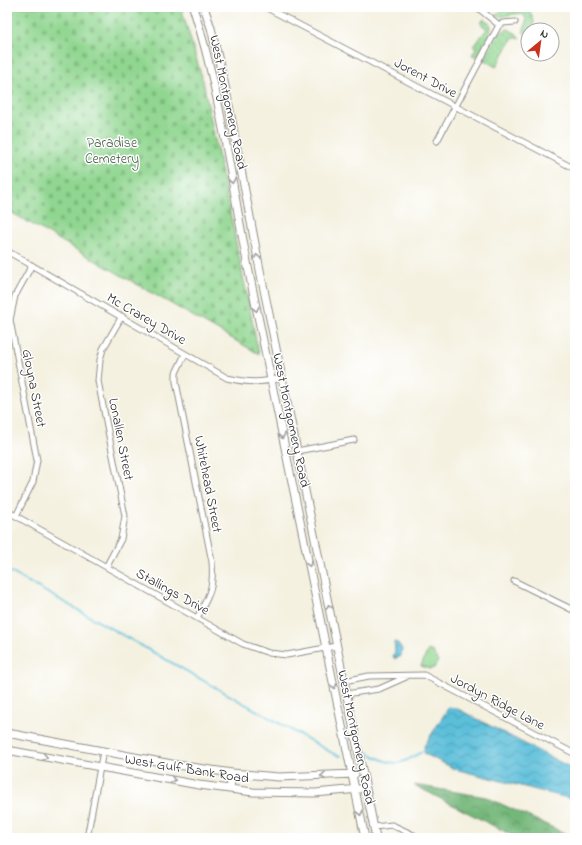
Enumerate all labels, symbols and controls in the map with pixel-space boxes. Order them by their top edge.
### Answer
north arrow [520,22,560,62]
text: N [537,25,551,43]
street label: West Montgomery Road [202,33,252,172]
street label: Jorent Drive [390,53,461,104]
park label: Paradise Cemetery [85,133,139,171]
one-way arrow [227,178,236,184]
one-way arrow [254,254,262,261]
street label: Mc Crarey Drive [102,288,191,352]
one-way arrow [252,306,260,312]
street label: Gloyna Street [15,347,51,430]
street label: West Montgomery Road [265,351,315,490]
street label: Lonallen Street [102,396,139,483]
one-way arrow [278,433,286,440]
street label: Whitehead Street [188,434,227,535]
one-way arrow [304,561,312,567]
street label: Stallings Drive [131,563,214,622]
one-way arrow [325,604,333,611]
street label: West Montgomery Road [330,668,380,807]
street label: Jordyn Ridge Lane [446,668,549,737]
one-way arrow [329,683,337,689]
street label: West Gulf Bank Road [123,749,251,790]
one-way arrow [42,753,48,761]
one-way arrow [320,771,326,780]
one-way arrow [170,775,176,784]
one-way arrow [355,810,363,816]

